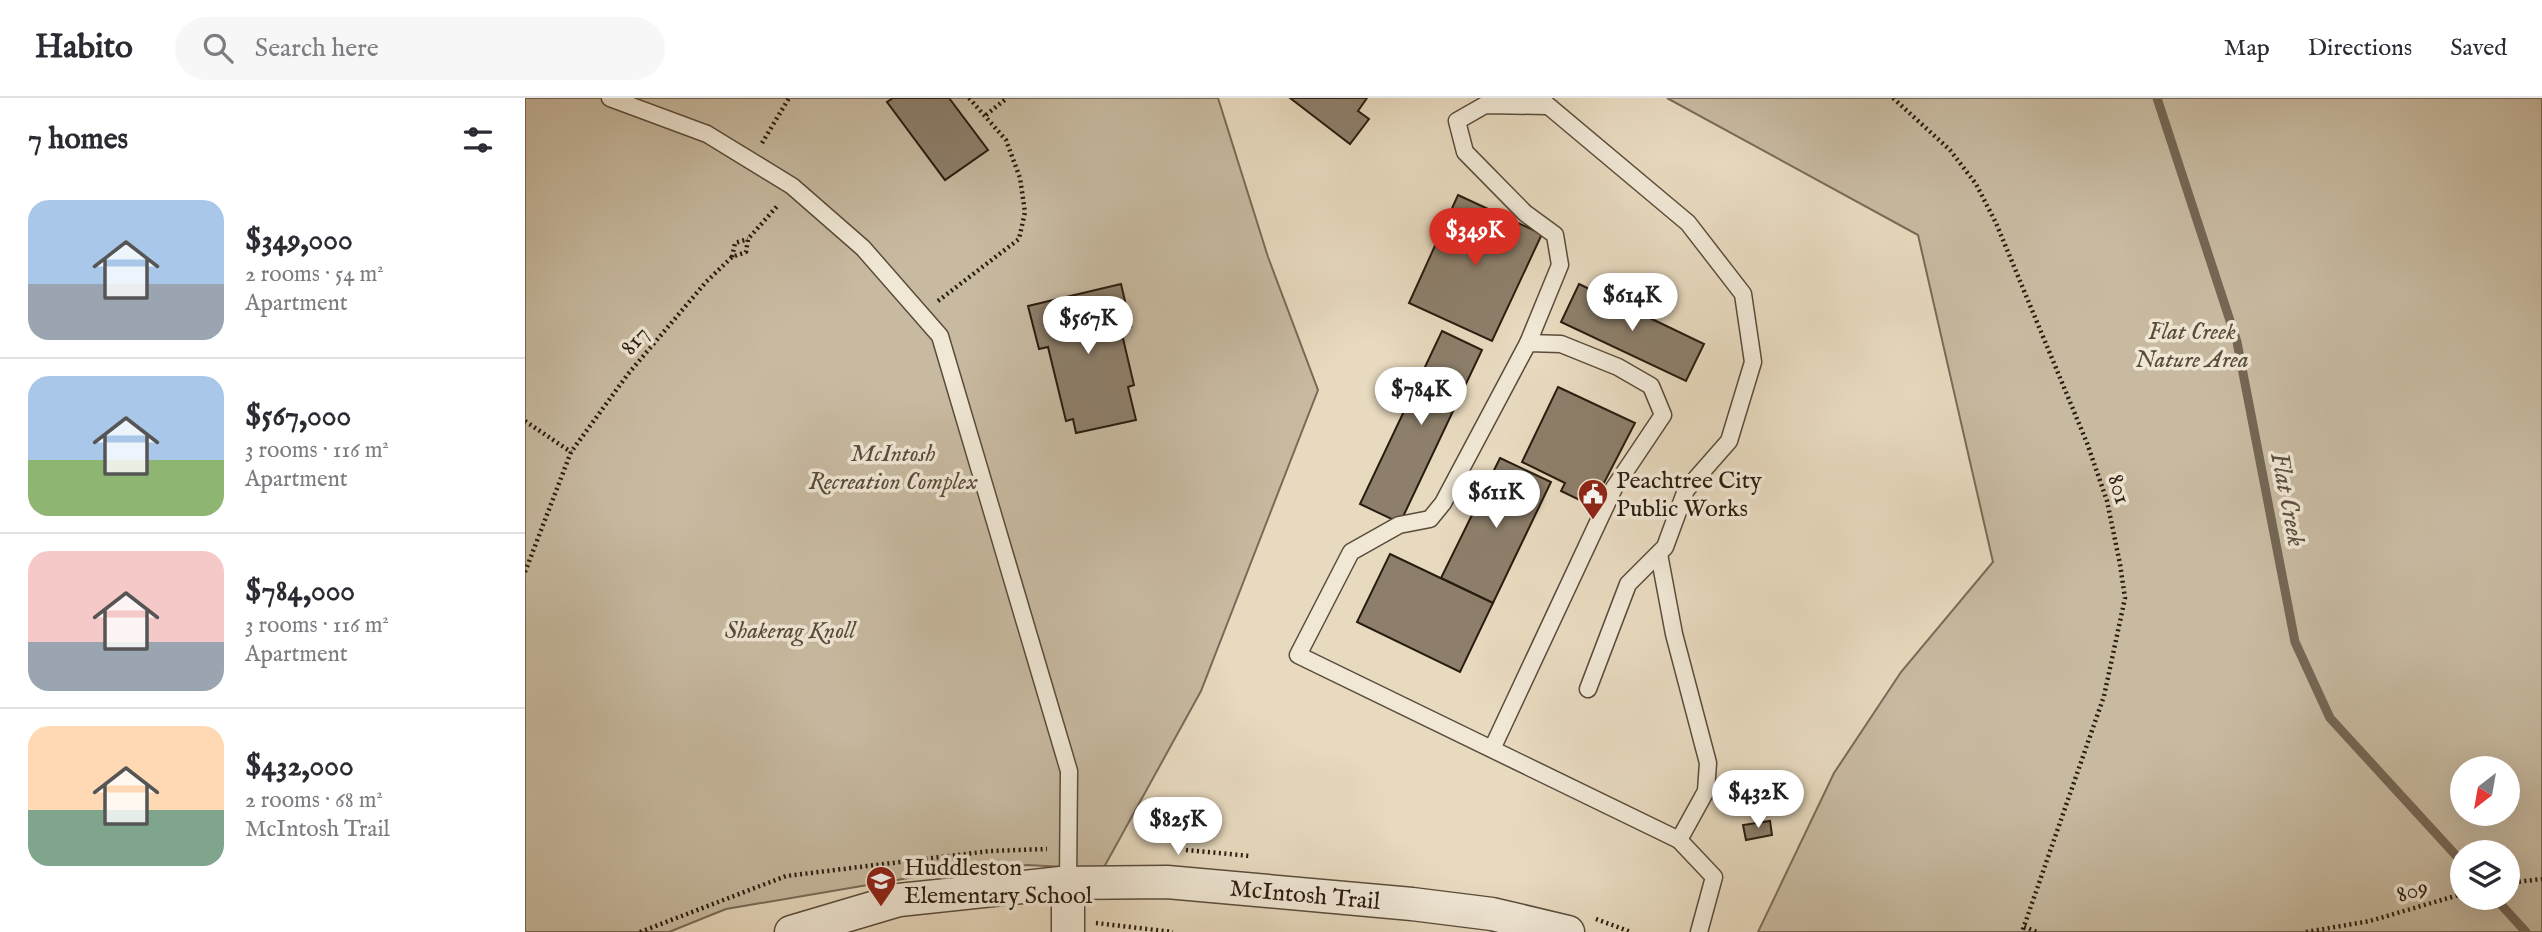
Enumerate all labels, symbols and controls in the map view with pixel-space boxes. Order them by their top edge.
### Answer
search box [175,17,665,80]
text: Habito [35,27,133,69]
icon: search [199,29,237,67]
text: Search here [255,32,379,65]
text: Map [2224,33,2270,64]
text: Directions [2308,33,2412,64]
text: Saved [2450,33,2507,64]
text: 7 homes [28,121,128,159]
icon: filters [459,121,497,159]
pin: $349K [1426,208,1524,268]
text: $349K [1445,216,1505,245]
text: $349,000 [245,222,353,260]
icon: home [84,228,168,312]
text: 2 rooms · 54 m² [245,260,384,289]
pin: $614K [1583,274,1681,333]
text: $614K [1603,281,1661,310]
text: Apartment [245,289,348,318]
pin: $567K [1039,296,1137,356]
text: $567K [1059,304,1117,333]
park label: Flat Creek Nature Area [2135,317,2249,376]
street label: 817 [614,320,657,362]
pin: $784K [1372,368,1470,427]
text: $784K [1391,375,1451,404]
text: $567,000 [245,398,351,436]
icon: home [84,404,168,488]
text: 3 rooms · 116 m² [245,436,389,465]
park label: McIntosh Recreation Complex [808,439,978,498]
water label: Flat Creek [2262,449,2313,550]
text: Apartment [245,465,348,494]
place label: Peachtree City Public Works [1616,466,1762,525]
pin: $611K [1447,470,1545,530]
street label: 801 [2099,471,2138,508]
public building icon: Peachtree City Public Works [1576,477,1610,521]
text: $611K [1468,478,1524,507]
text: $784,000 [245,573,355,611]
icon: home [84,579,168,663]
text: 3 rooms · 116 m² [245,611,389,640]
park label: Shakerag Knoll [725,616,858,647]
text: Apartment [245,640,348,669]
text: $432,000 [245,748,354,786]
icon: home [84,754,168,838]
north arrow [2450,756,2520,826]
map controls [2450,756,2520,910]
pin: $432K [1709,770,1807,830]
text: $432K [1728,778,1788,807]
text: 2 rooms · 68 m² [245,786,383,815]
pin: $825K [1129,798,1227,857]
text: $825K [1149,805,1207,834]
text: McIntosh Trail [245,815,390,844]
button: layers [2450,840,2520,910]
place label: Huddleston Elementary School [904,853,1093,912]
school or university icon: Huddleston Elementary School [864,864,898,908]
street label: 809 [2393,872,2432,911]
street label: McIntosh Trail [1228,874,1382,918]

